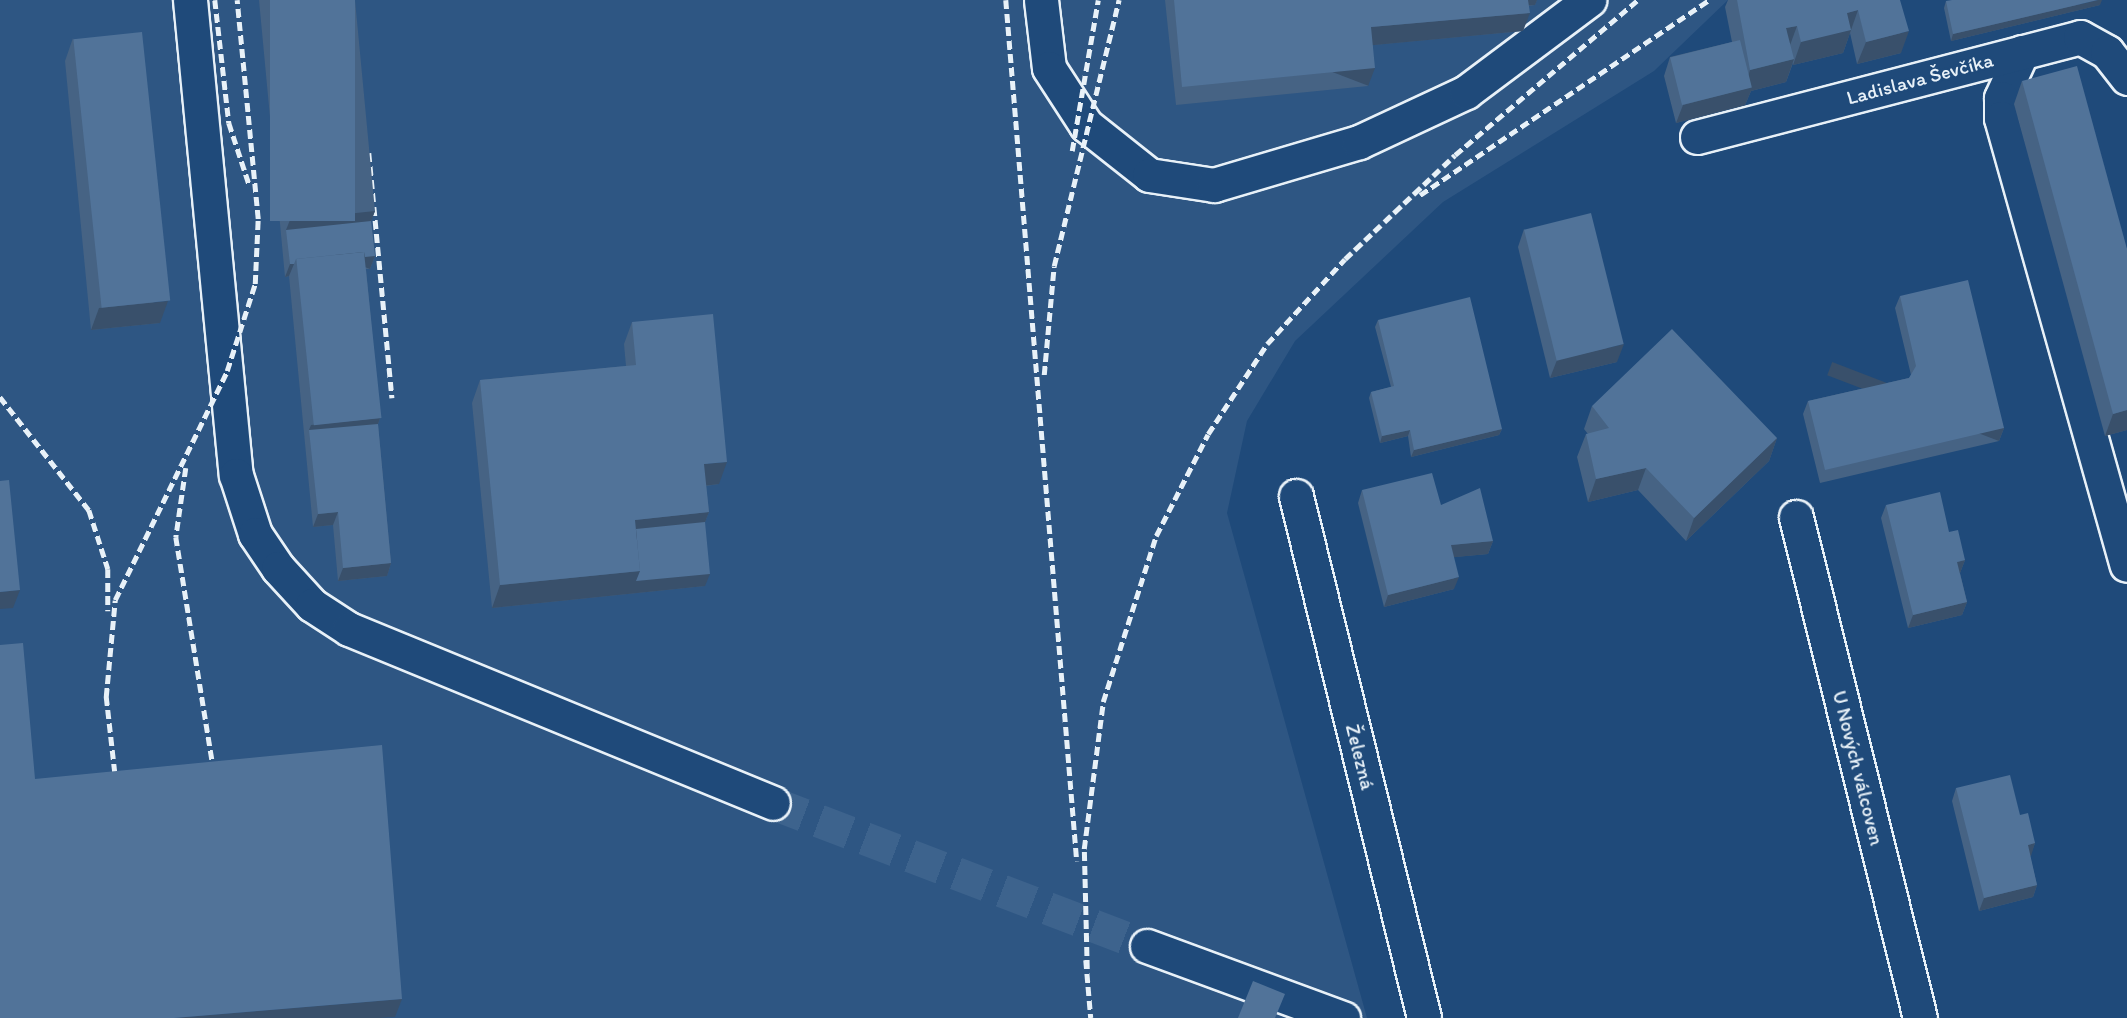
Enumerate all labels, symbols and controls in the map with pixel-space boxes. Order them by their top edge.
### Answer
street label: Ladislava Ševčíka [1844,48,1996,110]
street label: U Nových válcoven [1827,688,1889,848]
street label: Železná [1340,722,1380,792]

